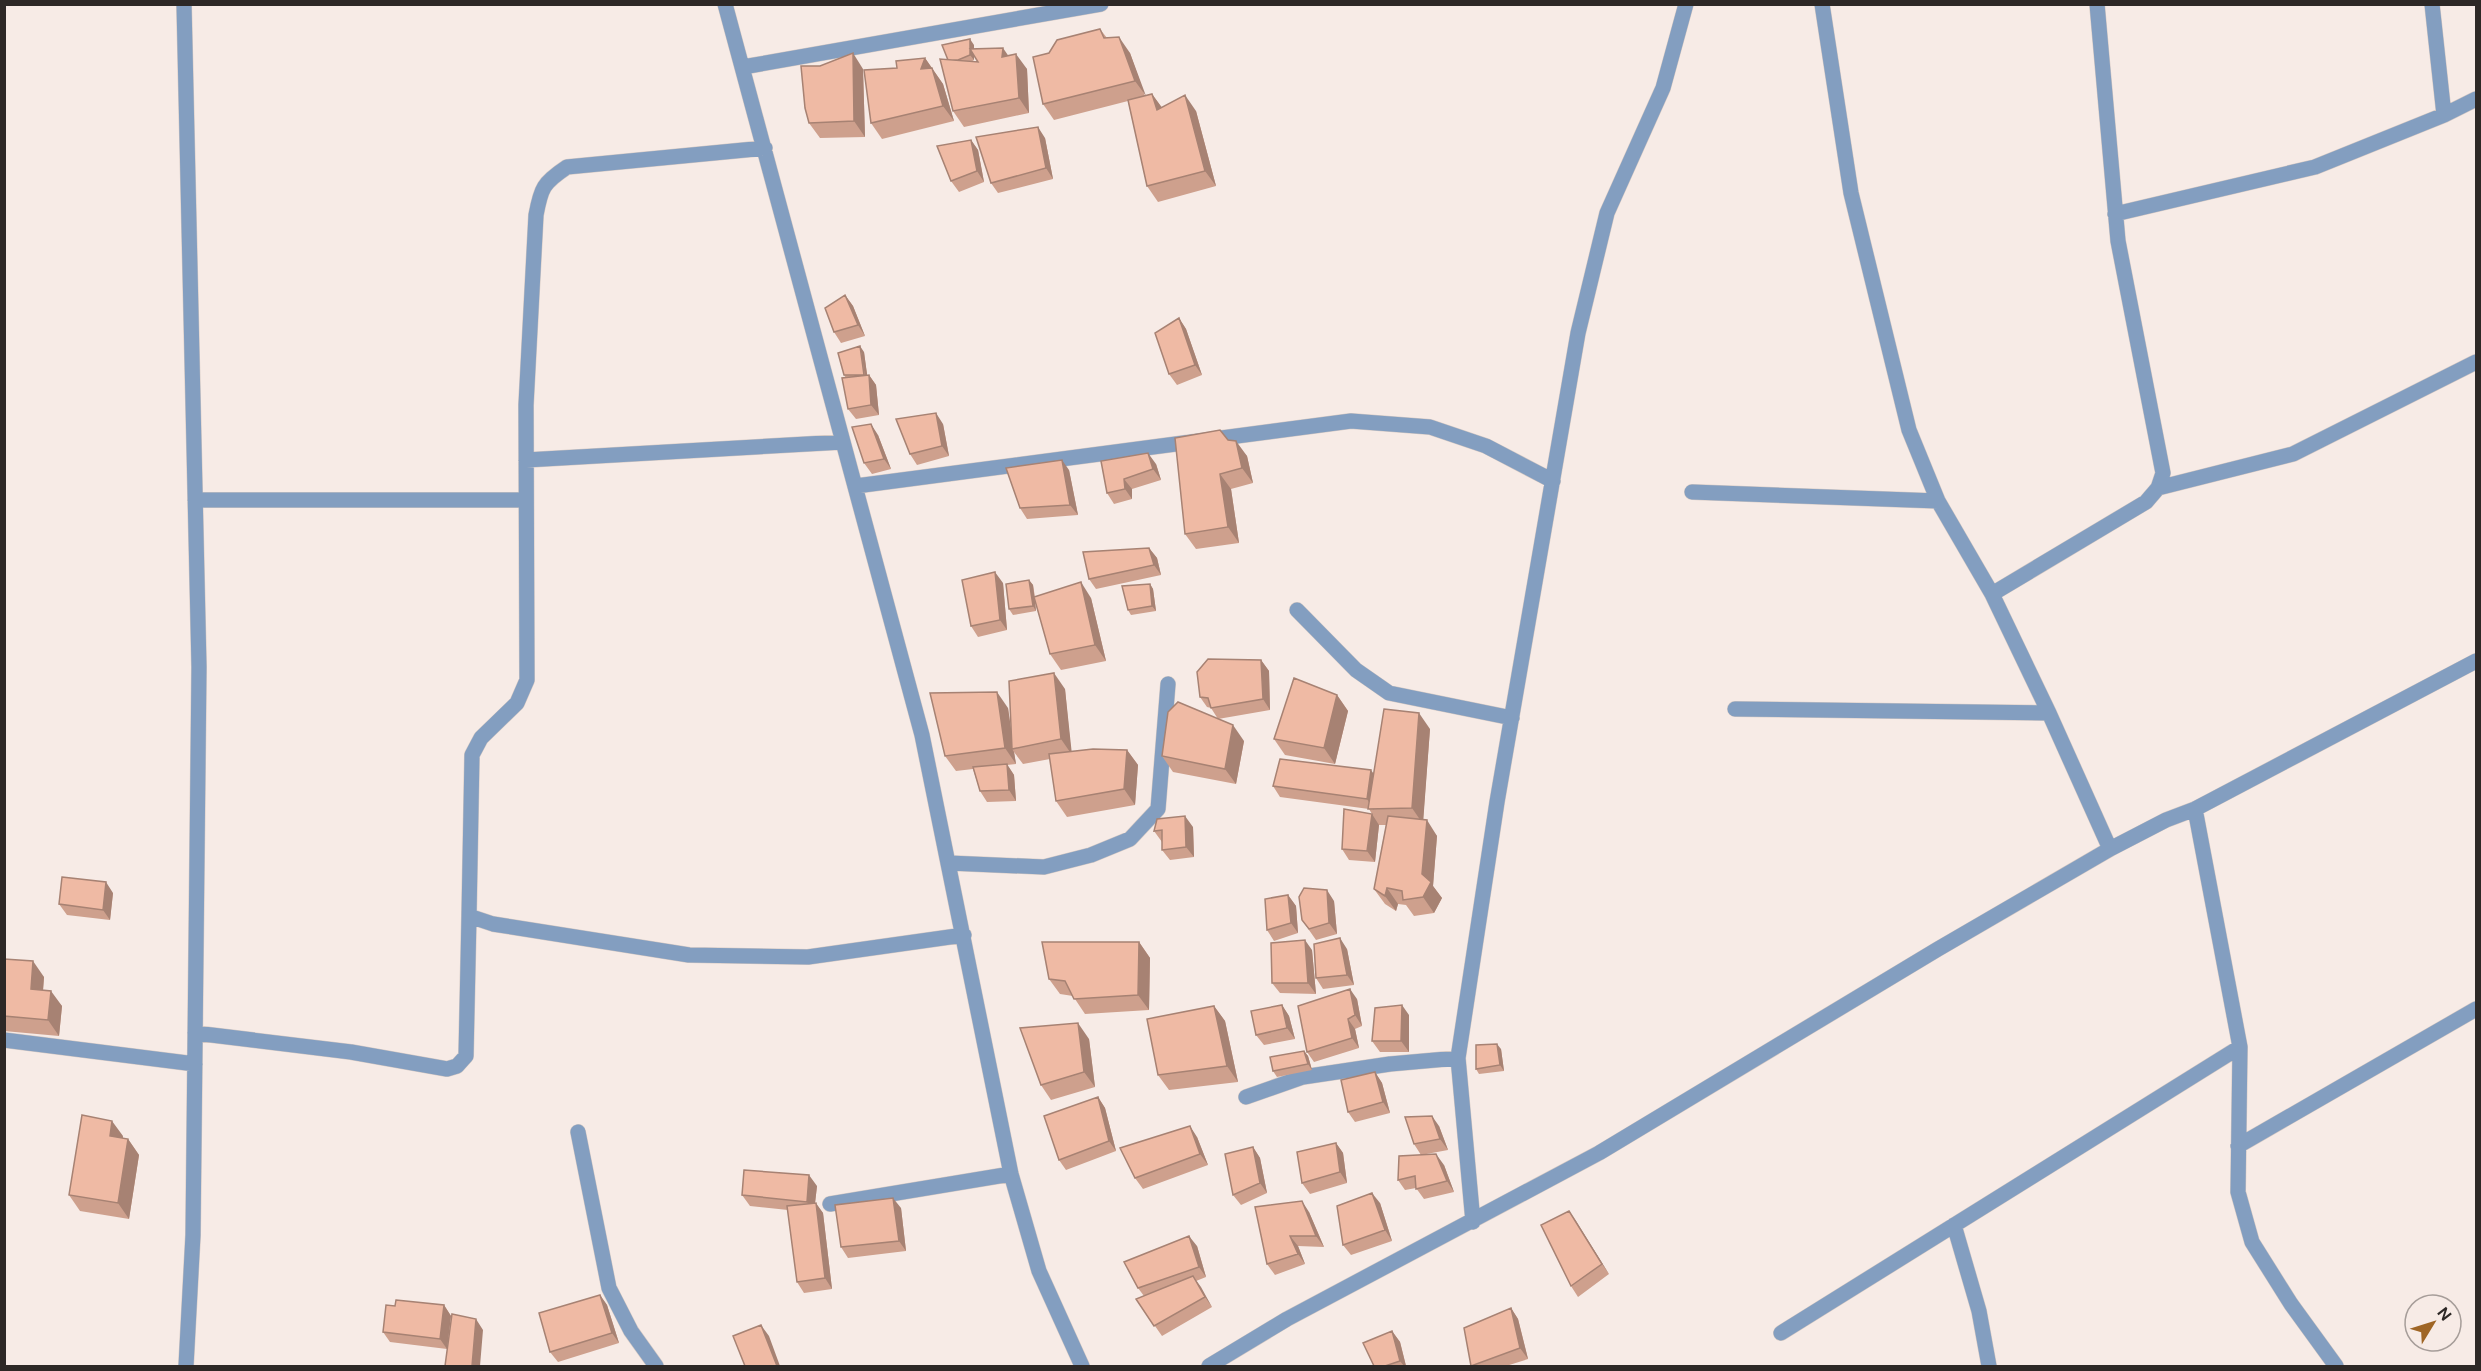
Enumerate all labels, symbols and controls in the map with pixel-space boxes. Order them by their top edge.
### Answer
north arrow [2403,1293,2463,1353]
text: N [2433,1303,2456,1325]

